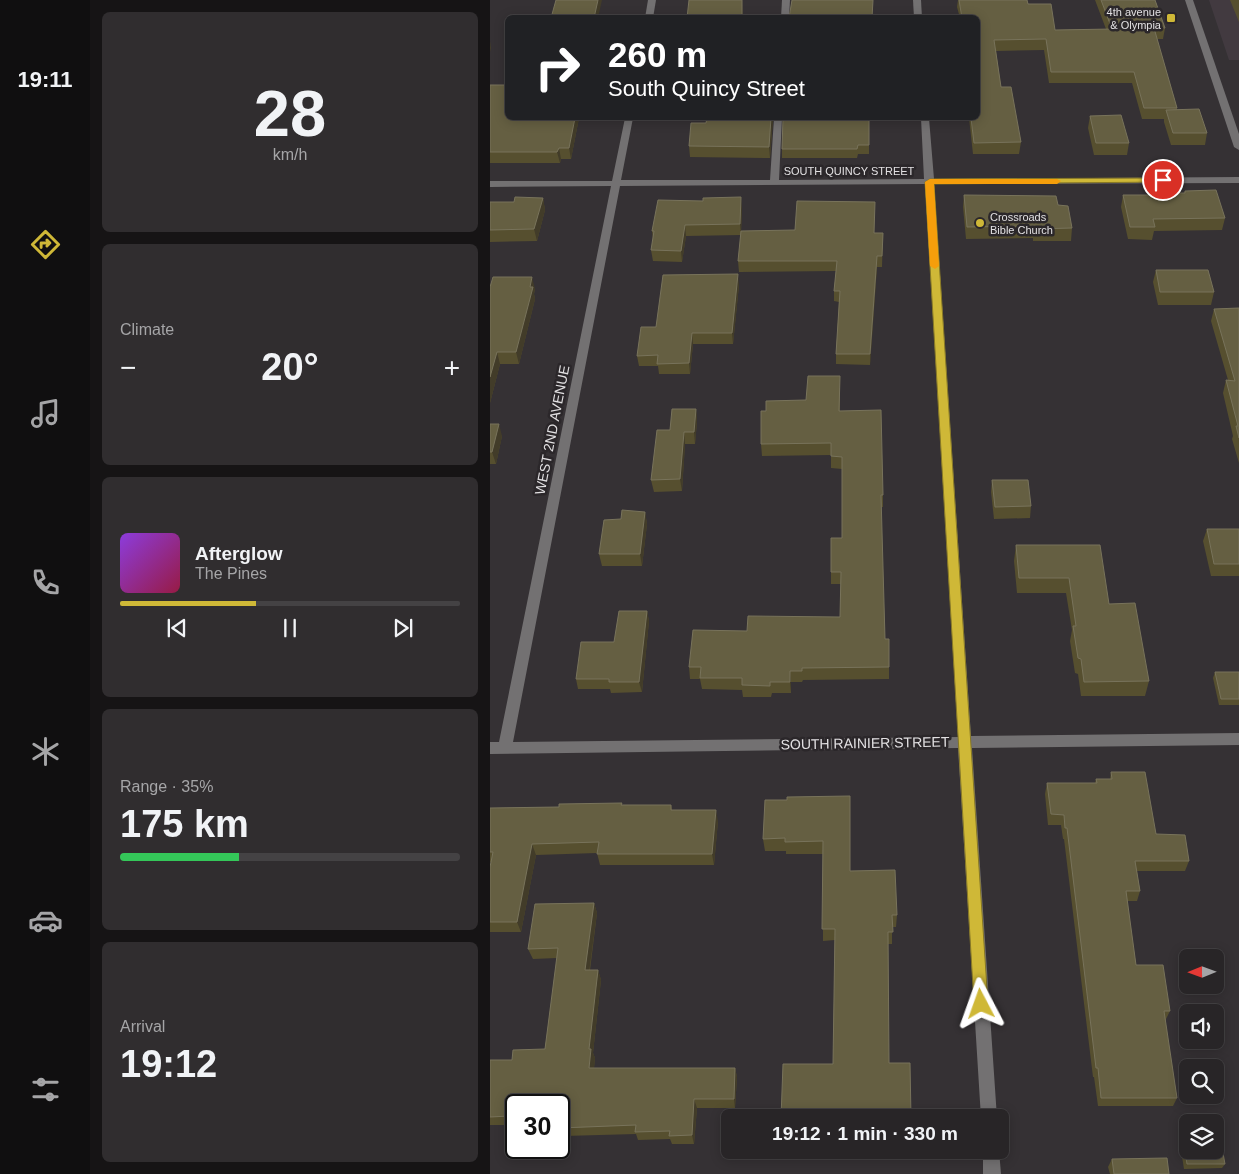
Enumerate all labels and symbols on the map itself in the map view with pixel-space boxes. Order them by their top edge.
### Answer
place label: 4th avenue & Olympia [1107,6,1162,31]
marker: 4th avenue & Olympia [1165,12,1177,24]
pin [1142,159,1184,201]
street label: SOUTH QUINCY STREET [784,165,915,177]
place label: Crossroads Bible Church [990,211,1053,236]
marker: Crossroads Bible Church [974,217,986,229]
street label: WEST 2ND AVENUE [532,364,572,496]
street label: SOUTH RAINIER STREET [780,734,950,752]
north arrow [1179,949,1224,994]
position arrow [954,977,1006,1029]
speed limit sign: 30 [505,1094,570,1159]

